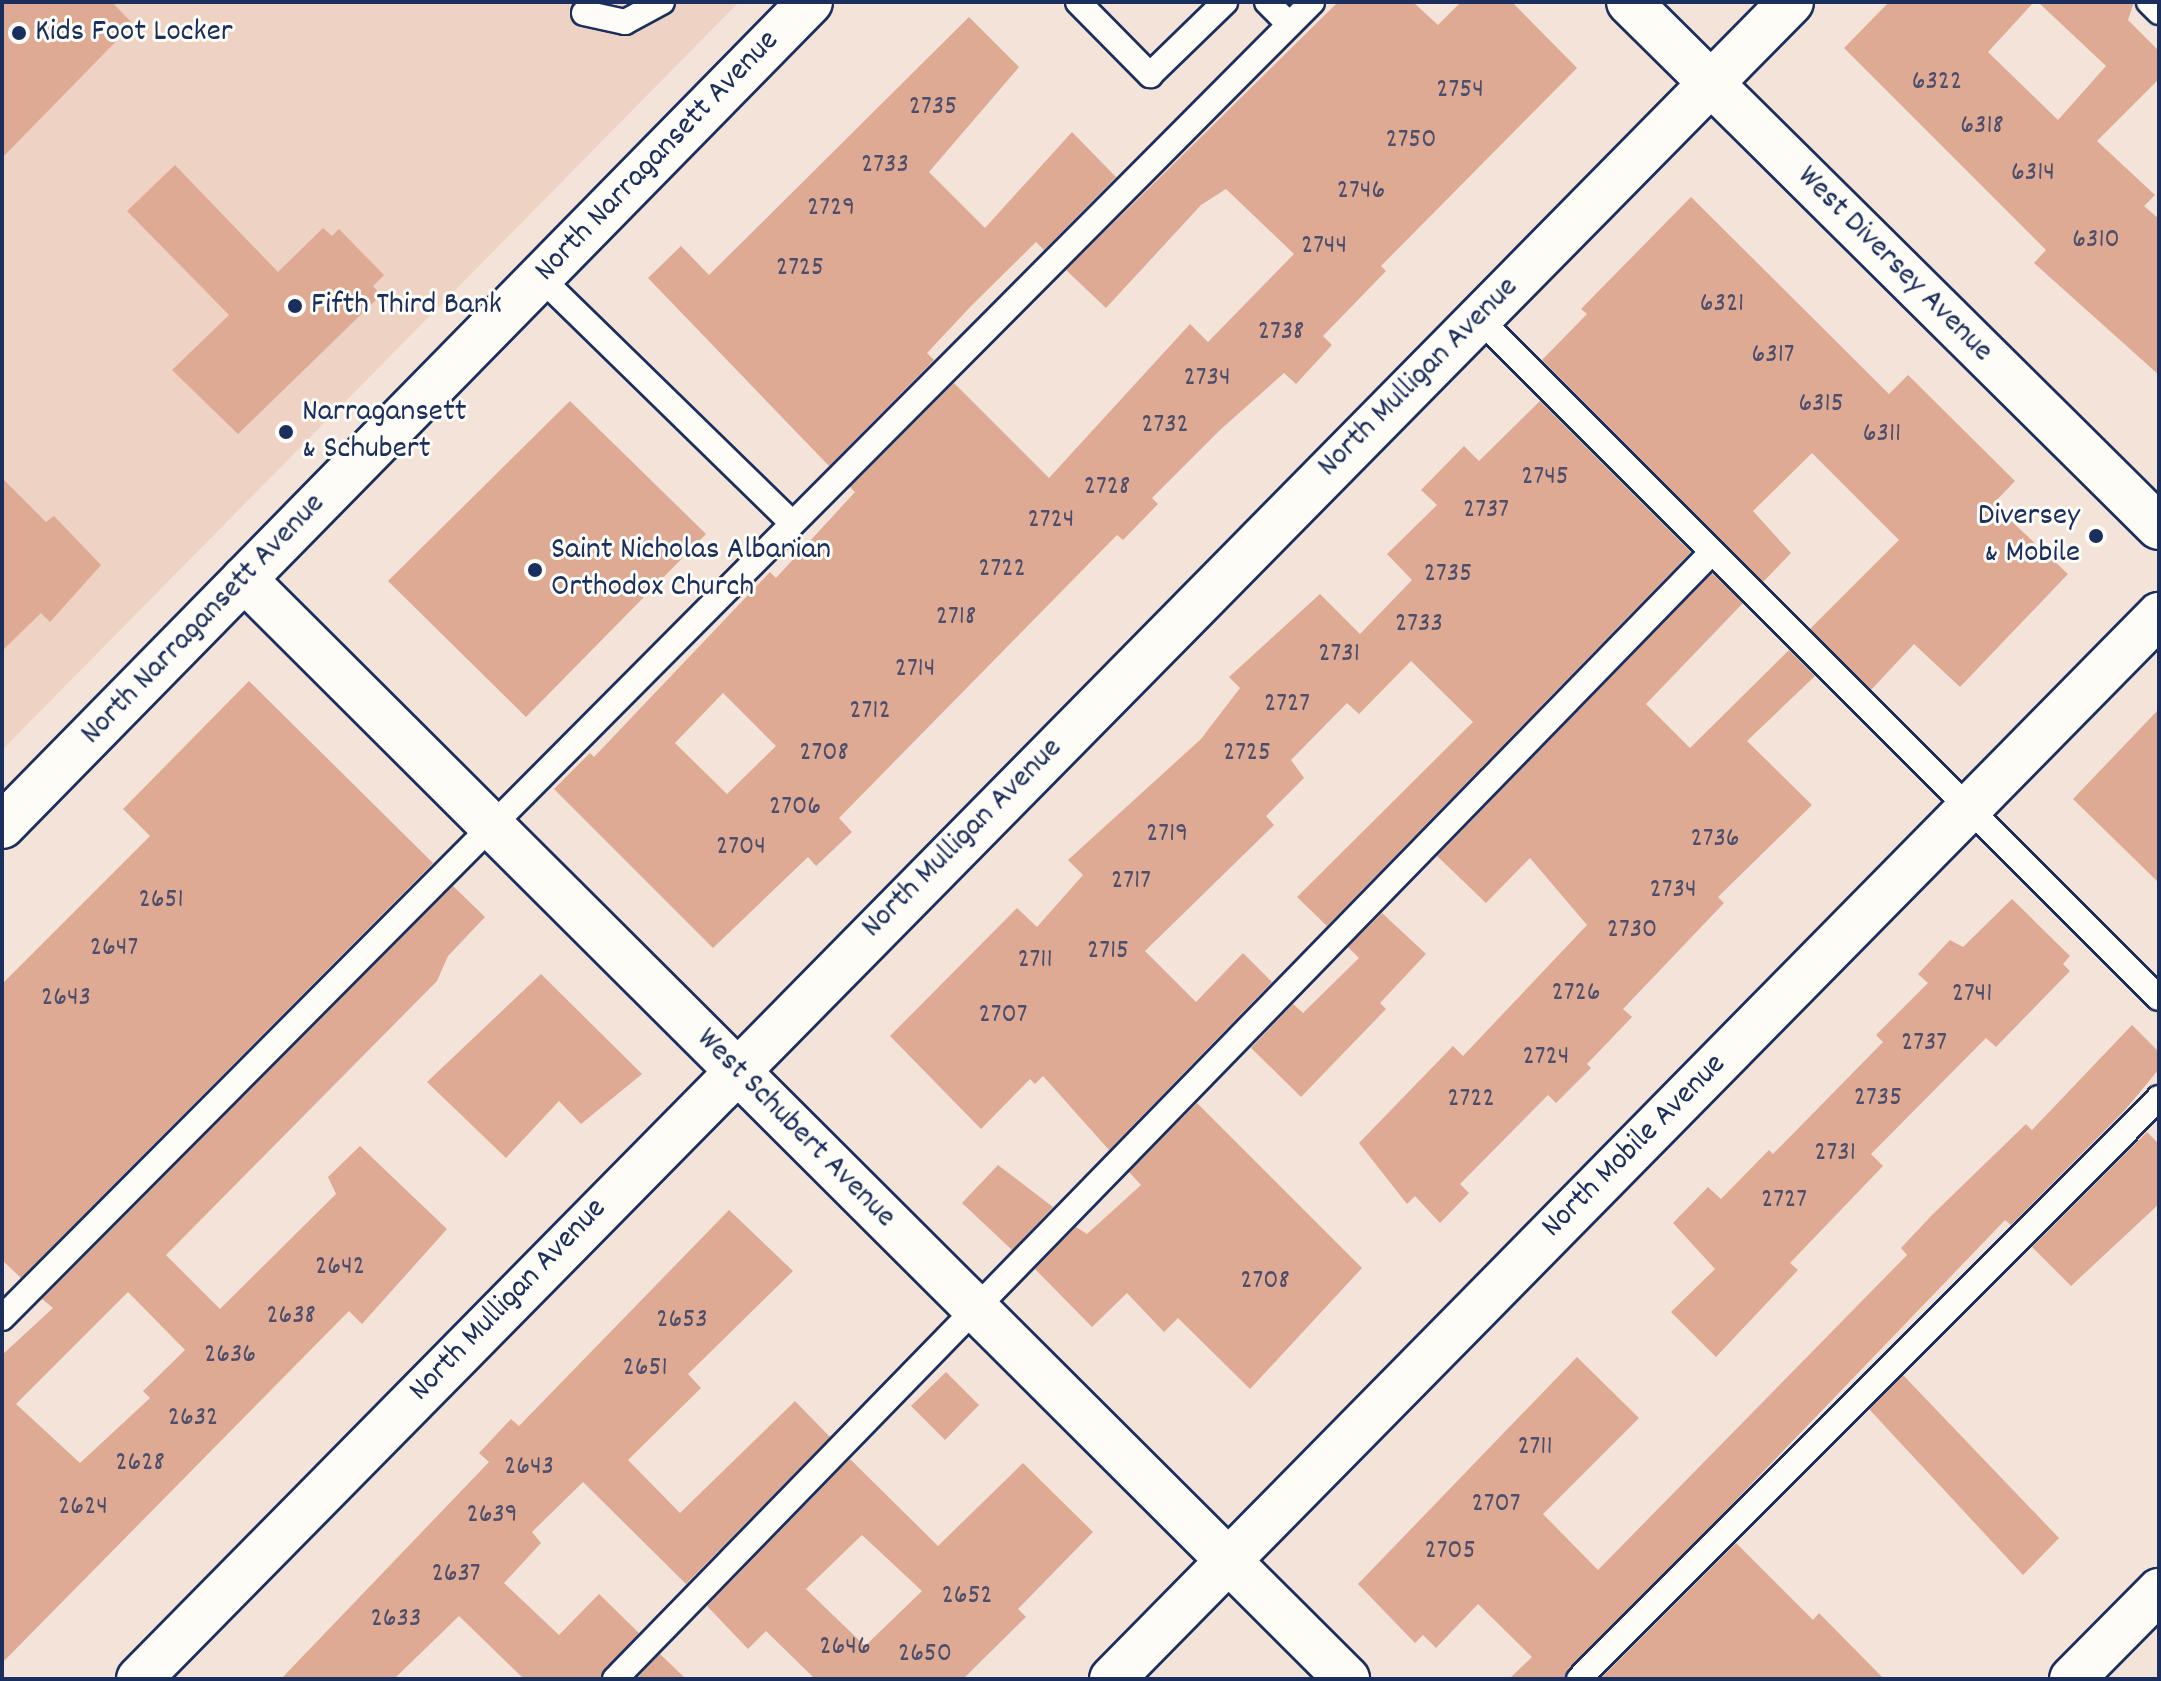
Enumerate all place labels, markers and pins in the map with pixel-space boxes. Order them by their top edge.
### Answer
place label: Kids Foot Locker [35,14,233,52]
marker: Kids Foot Locker [10,24,28,42]
place label: Fifth Third Bank [311,287,502,325]
marker: Fifth Third Bank [286,297,304,315]
place label: Narragansett & Schubert [302,395,467,470]
marker: Narragansett & Schubert [277,423,295,441]
place label: Diversey & Mobile [1978,499,2080,574]
marker: Diversey & Mobile [2087,527,2105,545]
place label: Saint Nicholas Albanian Orthodox Church [551,533,831,608]
marker: Saint Nicholas Albanian Orthodox Church [526,561,544,579]

